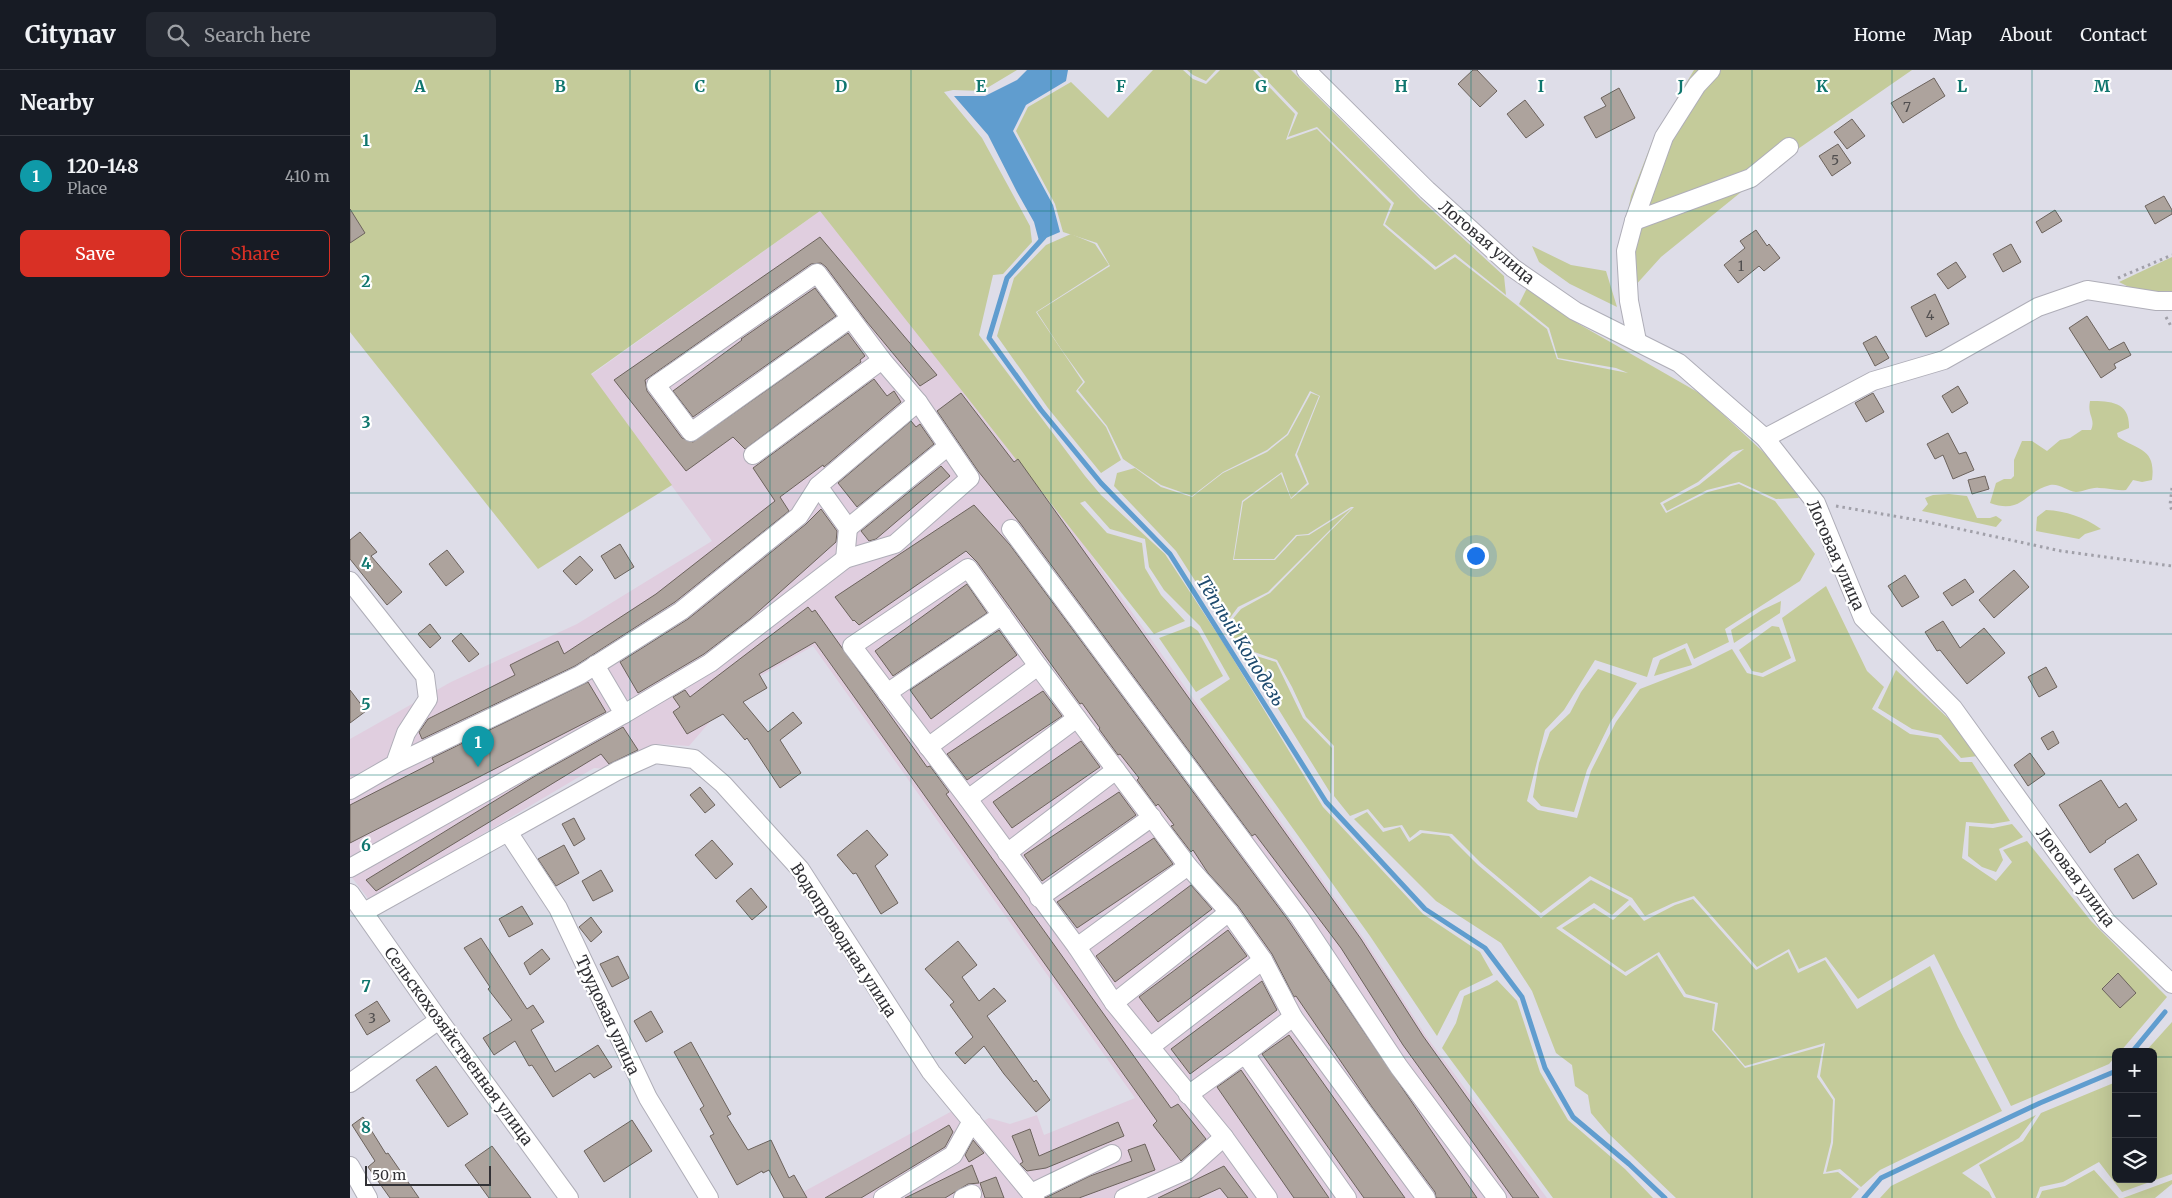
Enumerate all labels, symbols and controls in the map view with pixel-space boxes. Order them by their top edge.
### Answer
search box [146,12,496,57]
text: Citynav [25,19,116,50]
icon: search [164,21,192,49]
text: Search here [204,23,310,47]
text: Home [1854,23,1906,46]
text: Map [1934,23,1972,46]
text: About [2000,23,2052,46]
text: Contact [2080,23,2147,46]
text: A [413,76,426,96]
text: B [554,76,566,96]
text: C [695,76,705,96]
text: D [835,76,847,96]
text: E [976,76,987,96]
text: F [1116,76,1126,96]
text: G [1255,76,1267,96]
text: H [1394,76,1408,96]
text: I [1538,76,1544,96]
text: J [1677,76,1684,96]
text: K [1816,76,1828,96]
text: L [1957,76,1967,96]
text: M [2094,76,2111,96]
text: Nearby [20,89,94,116]
house number: 7 [1903,98,1911,116]
text: 1 [362,130,370,150]
house number: 5 [1831,151,1839,169]
text: 120-148 [67,154,139,178]
text: 1 [32,166,40,186]
text: 410 m [285,166,330,186]
text: Place [67,178,107,198]
street label: Логовая улица [1435,196,1539,288]
button: Save [20,230,170,277]
button: Share [180,230,330,277]
house number: 1 [1738,257,1744,275]
text: 2 [361,271,371,291]
house number: 4 [1926,306,1935,324]
text: 3 [361,412,371,432]
street label: Логовая улица [1803,497,1869,614]
your location [1463,543,1489,569]
text: 4 [361,553,371,573]
water label: Тёплый Колодезь [1192,571,1290,711]
text: 5 [361,694,371,714]
pin: 1 [462,726,494,767]
street label: Логовая улица [2032,824,2120,931]
text: 6 [361,835,371,855]
street label: Водопроводная улица [787,859,902,1021]
street label: Сельскохозяйственная улица [380,943,538,1149]
street label: Трудовая улица [572,952,645,1078]
text: 7 [361,976,371,996]
house number: 3 [368,1009,376,1027]
map controls [2112,1048,2157,1183]
button: + [2112,1048,2157,1093]
button: − [2112,1093,2157,1138]
text: 8 [361,1117,371,1137]
button: layers [2112,1138,2157,1183]
scale bar [365,1163,491,1186]
text: 50 m [372,1166,406,1184]

